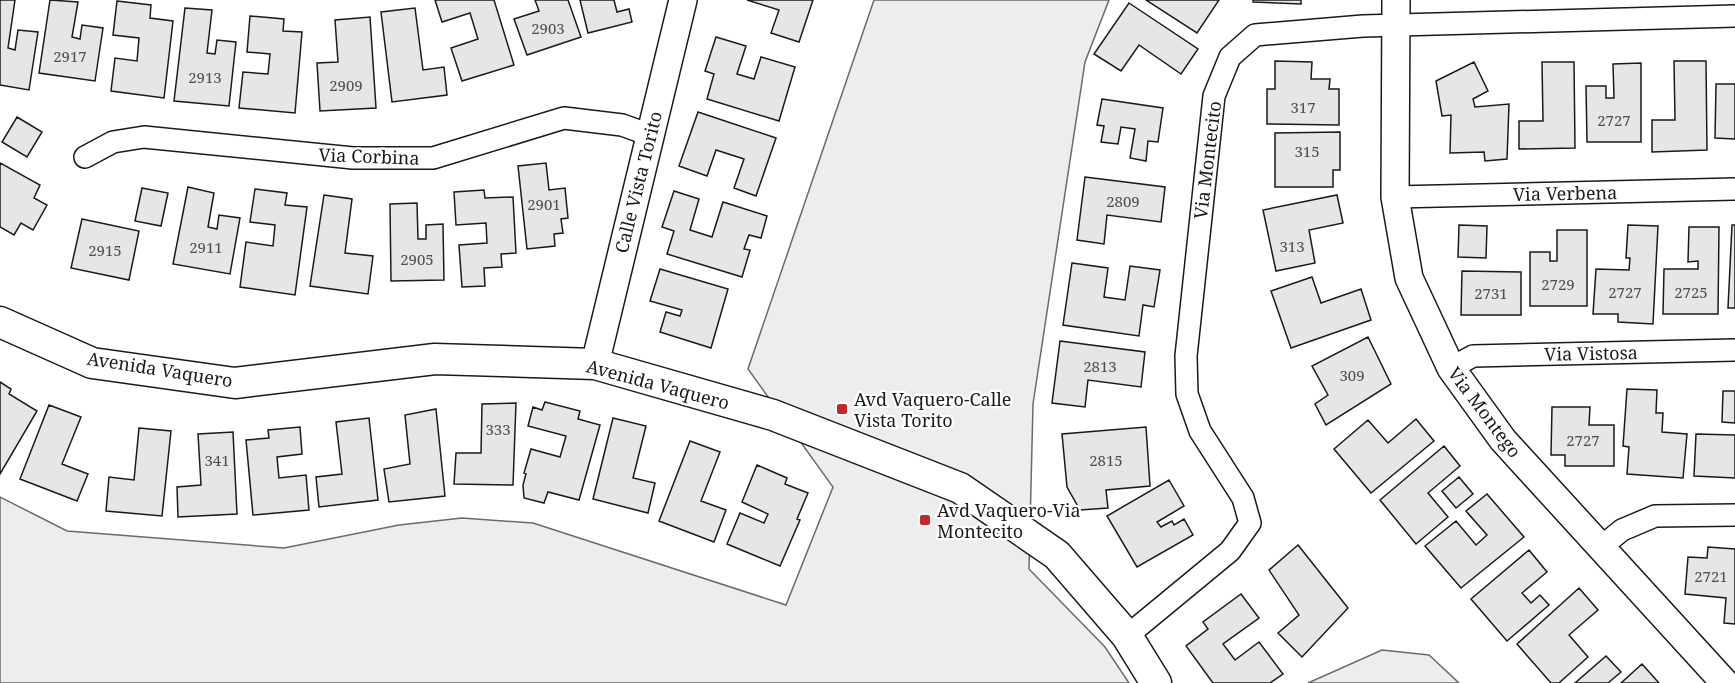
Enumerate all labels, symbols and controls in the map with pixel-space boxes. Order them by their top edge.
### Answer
house number: 2903 [531,18,565,38]
house number: 2917 [53,46,87,66]
house number: 2913 [188,67,222,87]
house number: 2909 [329,75,363,95]
house number: 317 [1290,97,1316,117]
street label: Via Montecito [1188,100,1226,220]
street label: Calle Vista Torito [609,109,667,255]
house number: 2727 [1597,110,1631,130]
house number: 315 [1294,141,1320,161]
street label: Via Corbina [318,142,420,170]
street label: Via Verbena [1513,180,1617,206]
house number: 2809 [1106,191,1140,211]
house number: 2901 [527,194,561,214]
house number: 313 [1279,236,1305,256]
house number: 2911 [189,237,223,257]
house number: 2915 [88,240,122,260]
house number: 2905 [400,249,434,269]
house number: 2729 [1541,274,1575,294]
house number: 2727 [1608,282,1642,302]
house number: 2725 [1674,282,1708,302]
house number: 2731 [1474,283,1508,303]
street label: Via Vistosa [1544,340,1638,366]
street label: Avenida Vaquero [85,346,235,392]
street label: Avenida Vaquero [584,353,732,415]
house number: 2813 [1083,356,1117,376]
street label: Via Montego [1443,362,1527,462]
house number: 309 [1339,365,1365,385]
place label: Avd Vaquero-Calle Vista Torito [854,387,1012,432]
marker: Avd Vaquero-Calle Vista Torito [835,402,849,416]
house number: 333 [485,419,511,439]
house number: 2727 [1566,430,1600,450]
house number: 341 [204,450,230,470]
house number: 2815 [1089,450,1123,470]
place label: Avd Vaquero-Via Montecito [937,498,1081,543]
marker: Avd Vaquero-Via Montecito [918,513,932,527]
house number: 2721 [1694,566,1728,586]

